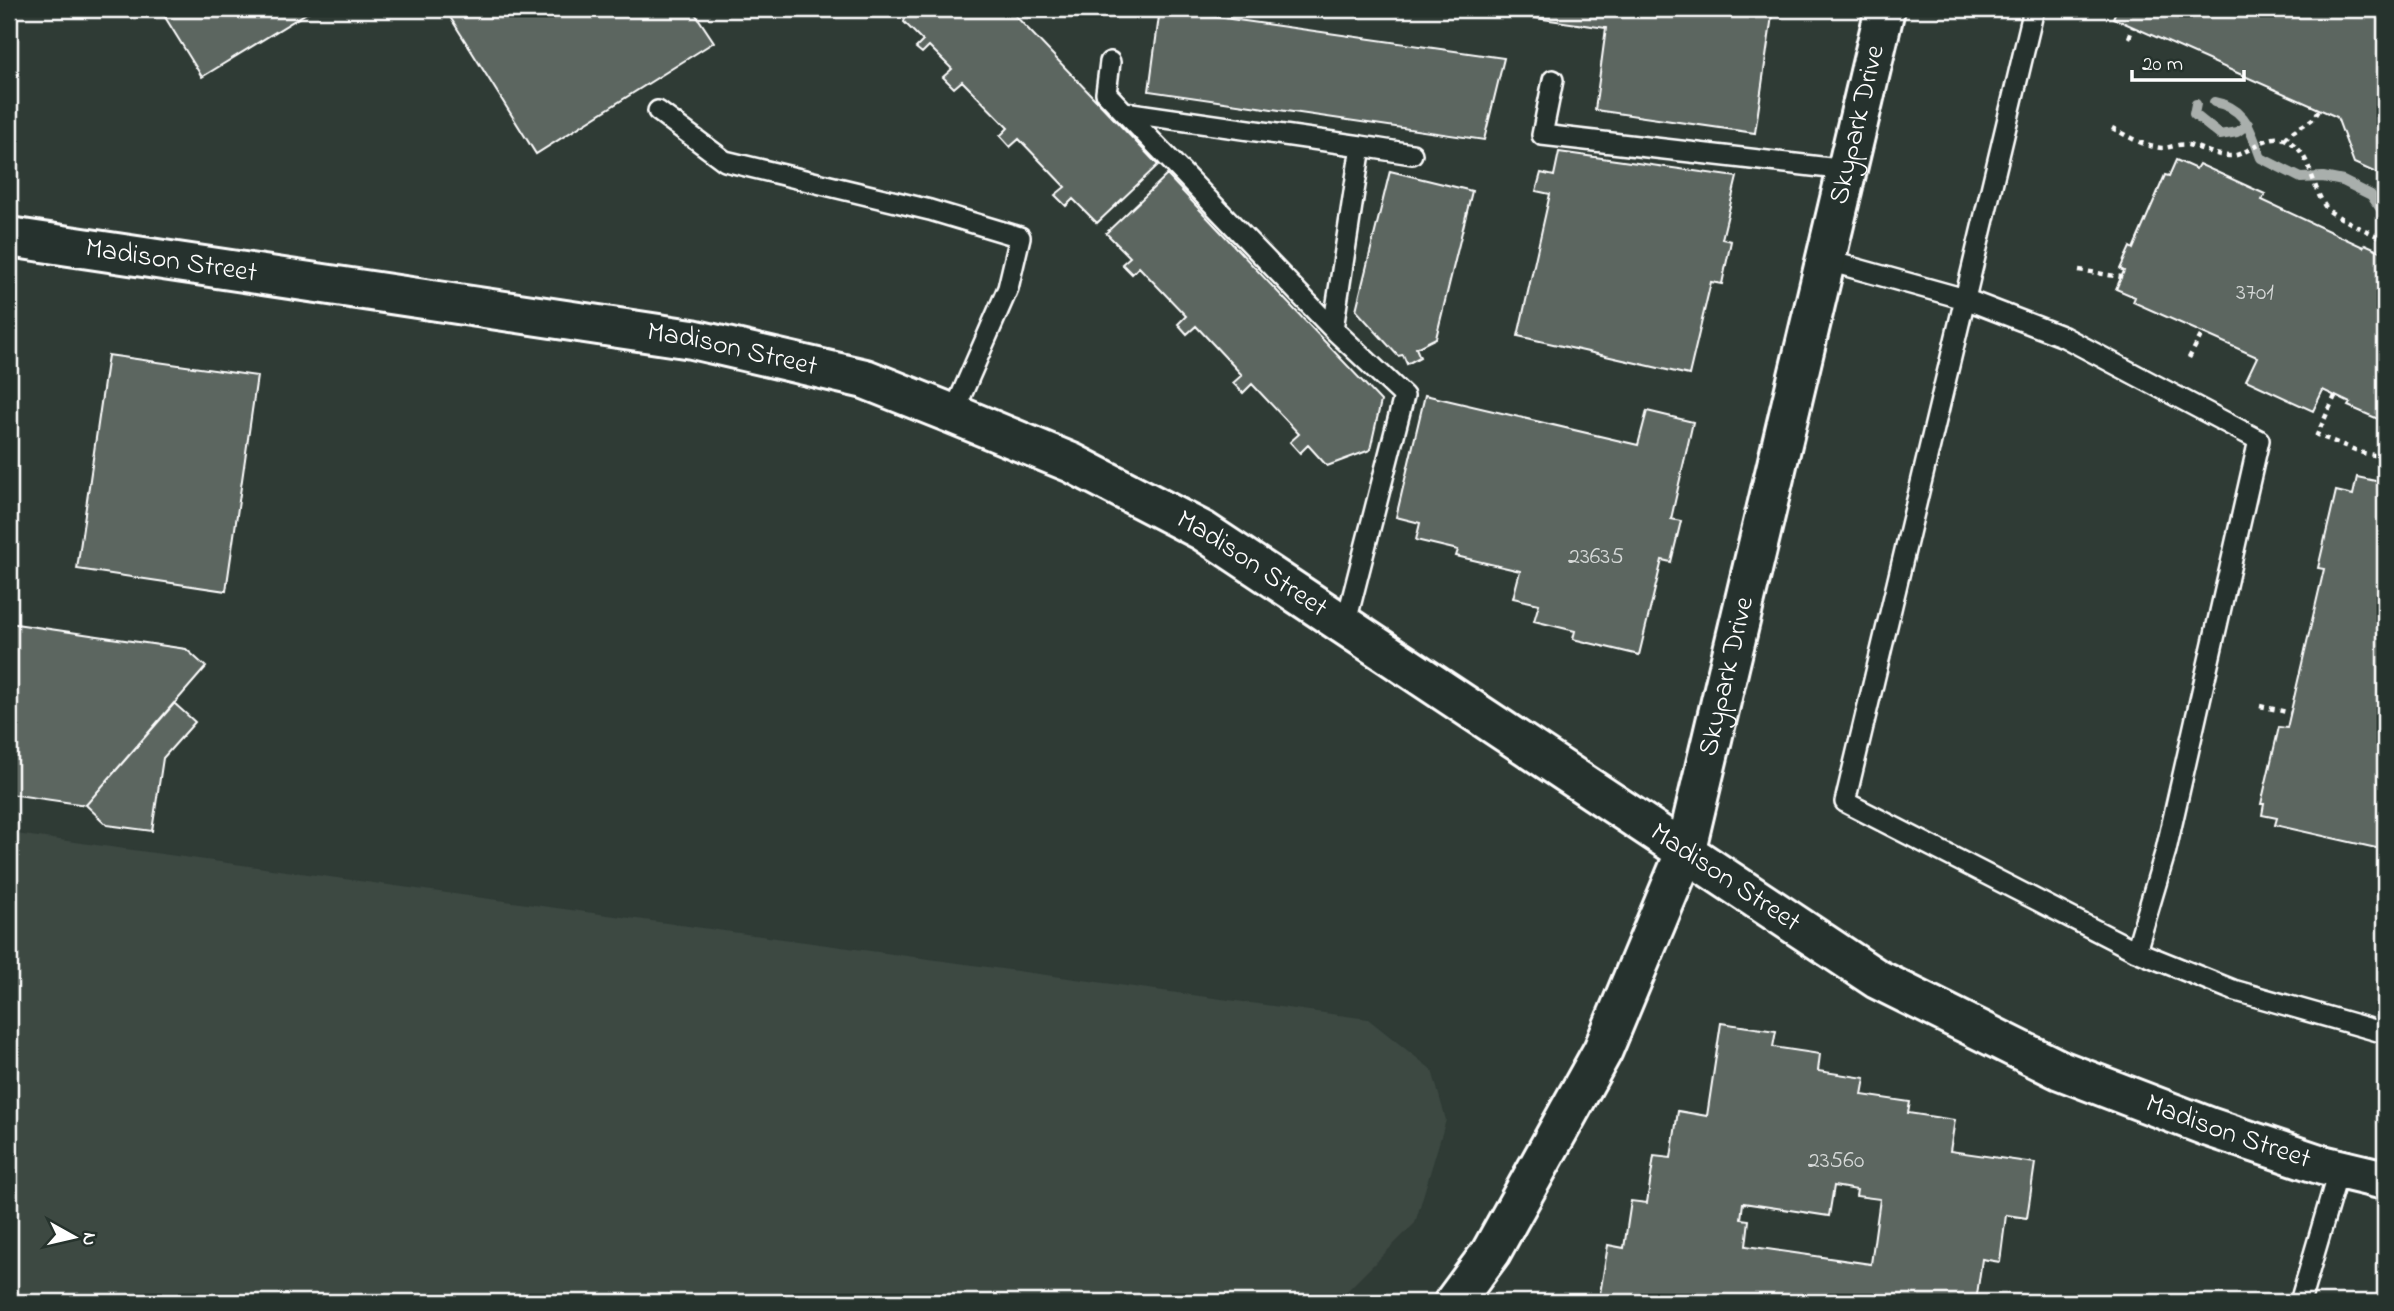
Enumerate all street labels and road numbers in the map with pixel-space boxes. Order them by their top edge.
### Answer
street label: Skypark Drive [1819,40,1896,209]
street label: Madison Street [83,228,260,294]
street label: Madison Street [644,312,821,388]
street label: Madison Street [1169,500,1335,629]
street label: Skypark Drive [1688,592,1766,760]
street label: Madison Street [1642,813,1809,943]
street label: Madison Street [2139,1084,2316,1180]

